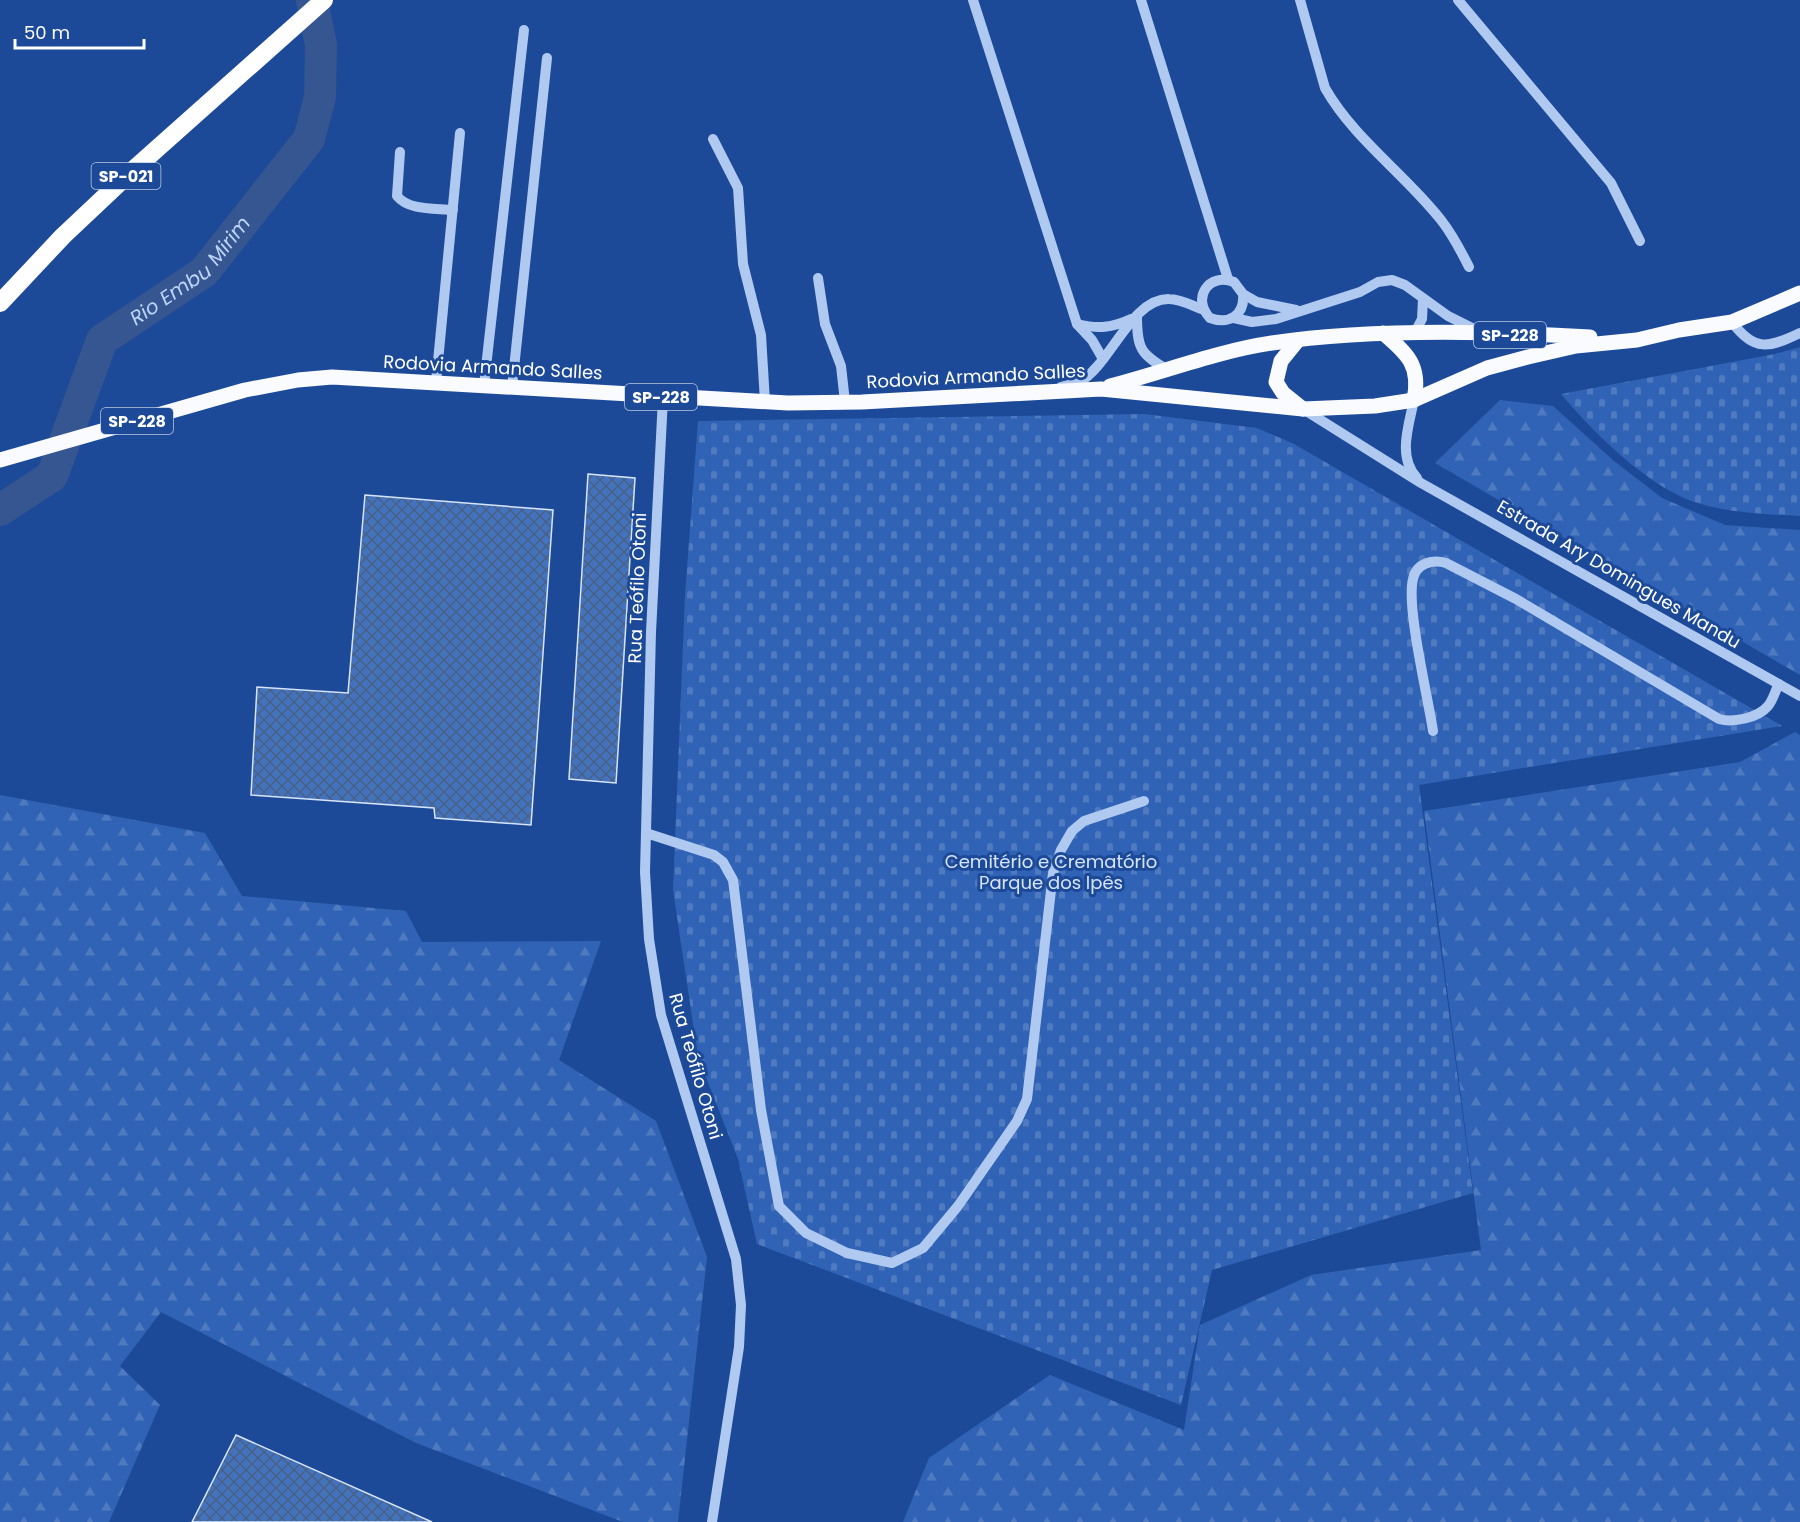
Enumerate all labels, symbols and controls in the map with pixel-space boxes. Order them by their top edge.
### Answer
scale bar [15,12,144,50]
text: 50 m [24,20,70,45]
road number: SP-021 [92,163,160,189]
water label: Rio Embu Mirim [124,210,257,332]
road number: SP-228 [1474,322,1546,348]
street label: Rodovia Armando Salles [383,349,603,385]
street label: Rodovia Armando Salles [866,358,1086,394]
road number: SP-228 [625,384,697,410]
road number: SP-228 [101,408,173,434]
street label: Estrada Ary Domingues Mandu [1493,494,1745,654]
street label: Rua Teófilo Otoni [622,512,652,664]
park label: Cemitério e Crematório Parque dos Ipês [945,849,1157,895]
street label: Rua Teófilo Otoni [663,990,729,1142]

